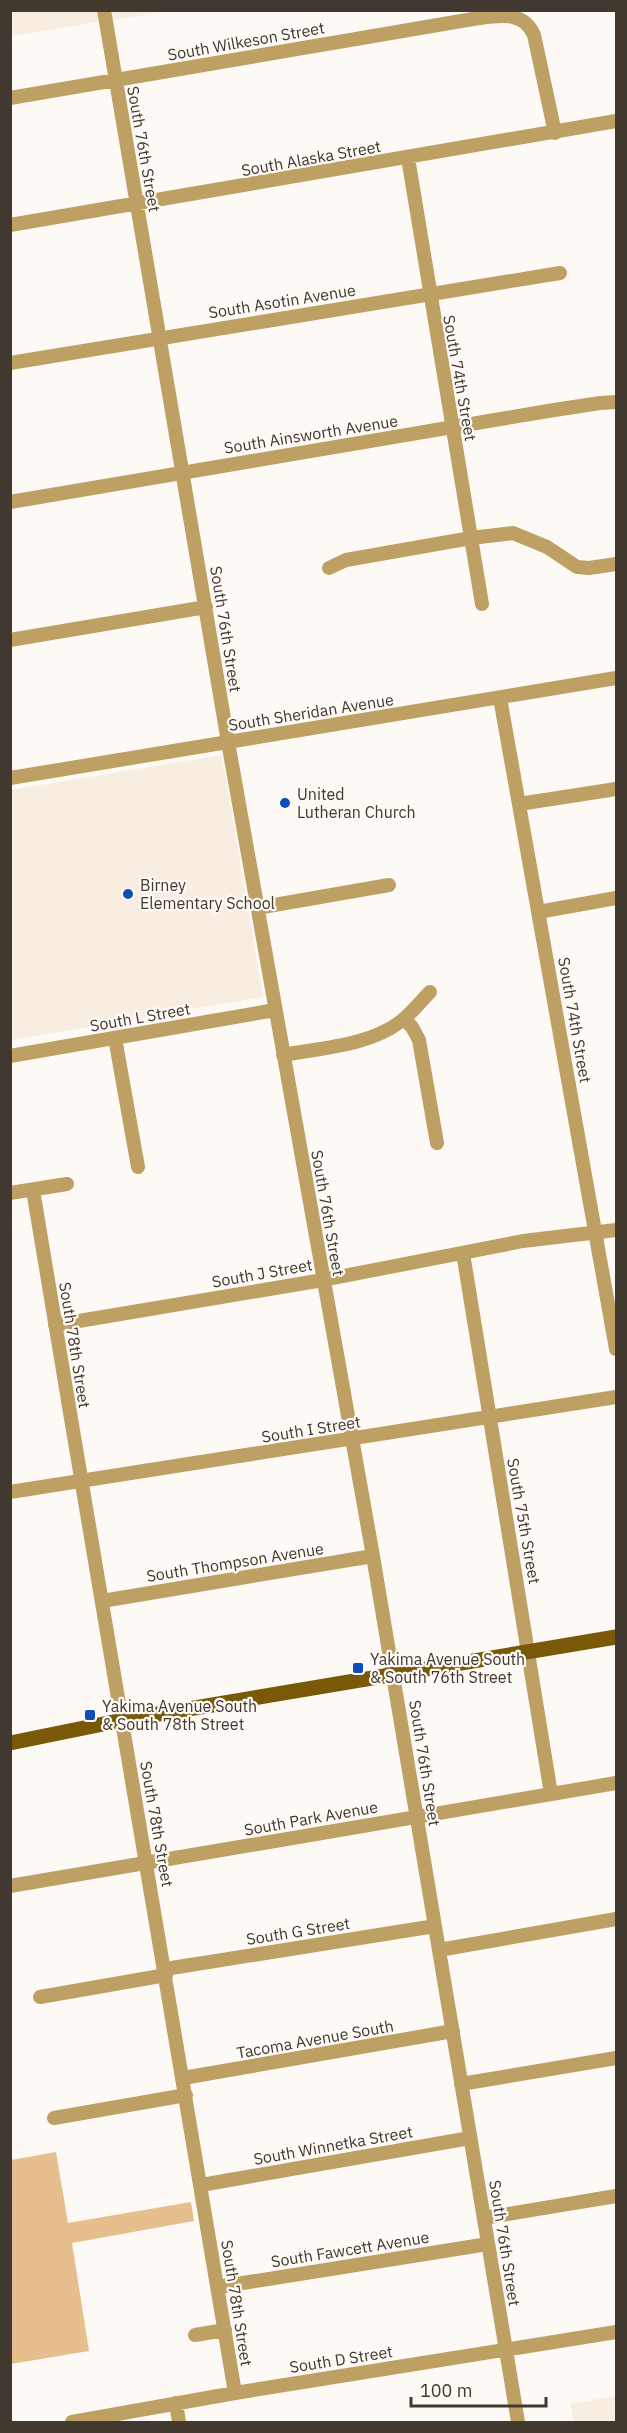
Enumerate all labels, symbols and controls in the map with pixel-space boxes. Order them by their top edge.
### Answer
street label: South Wilkeson Street [166,17,326,65]
street label: South 76th Street [123,85,165,213]
street label: South Alaska Street [240,136,382,180]
street label: South Asotin Avenue [207,279,357,323]
street label: South 74th Street [439,314,481,442]
street label: South Ainsworth Avenue [223,410,400,458]
street label: South 76th Street [206,565,246,693]
street label: South Sheridan Avenue [227,689,395,735]
place label: United Lutheran Church [297,784,416,822]
marker: United Lutheran Church [278,796,292,810]
place label: Birney Elementary School [140,875,275,913]
marker: Birney Elementary School [121,887,135,901]
street label: South 74th Street [554,956,596,1084]
street label: South L Street [88,998,192,1036]
street label: South 76th Street [307,1149,349,1277]
street label: South J Street [210,1254,314,1292]
street label: South 78th Street [55,1281,95,1409]
street label: South I Street [260,1411,362,1447]
street label: South 75th Street [503,1457,545,1585]
street label: South Thompson Avenue [145,1538,325,1586]
place label: Yakima Avenue South & South 76th Street [370,1649,525,1687]
marker: Yakima Avenue South & South 76th Street [351,1661,365,1675]
place label: Yakima Avenue South & South 78th Street [102,1696,257,1734]
street label: South 76th Street [405,1699,445,1827]
marker: Yakima Avenue South & South 78th Street [83,1708,97,1722]
street label: South 78th Street [136,1760,178,1888]
street label: South Park Avenue [243,1796,380,1840]
street label: South G Street [245,1913,351,1949]
street label: Tacoma Avenue South [235,2015,395,2063]
street label: South Winnetka Street [252,2121,414,2169]
street label: South 76th Street [485,2179,525,2307]
street label: South Fawcett Avenue [269,2227,431,2271]
street label: South 78th Street [217,2239,257,2367]
street label: South D Street [288,2341,394,2377]
scale bar [411,2370,546,2408]
text: 100 m [420,2379,472,2402]

